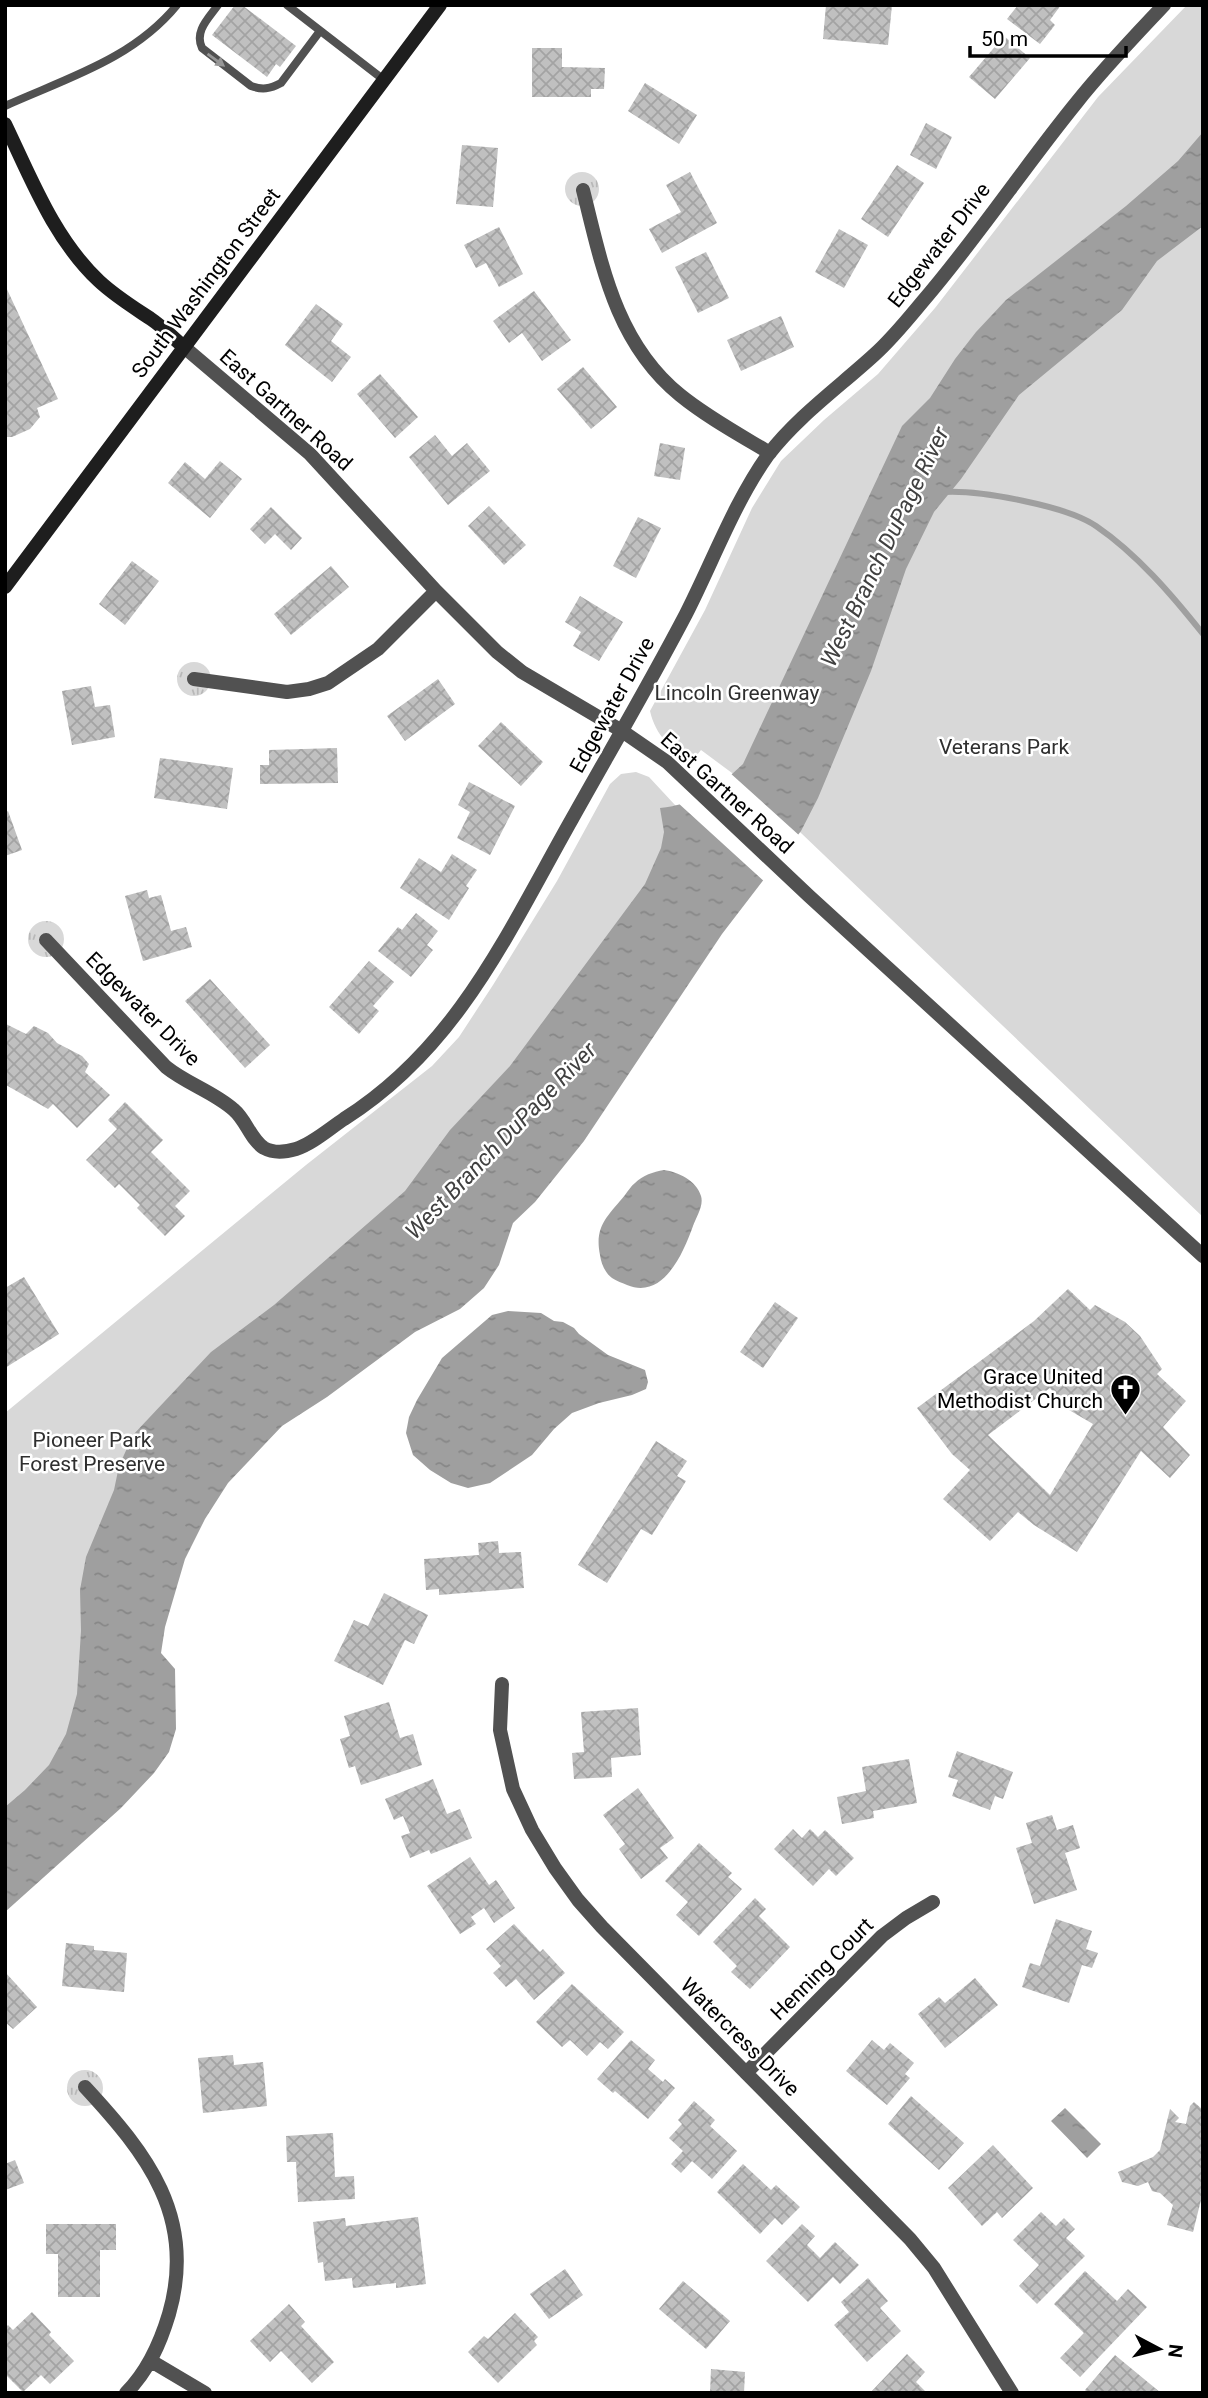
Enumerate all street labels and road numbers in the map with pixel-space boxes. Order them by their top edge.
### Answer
street label: Edgewater Drive [883,178,995,312]
street label: South Washington Street [127,183,285,383]
street label: East Gartner Road [215,344,357,476]
street label: Edgewater Drive [565,633,659,777]
street label: East Gartner Road [656,727,798,859]
street label: Edgewater Drive [81,947,205,1071]
street label: Henning Court [766,1913,878,2025]
street label: Watercress Drive [676,1973,804,2101]

